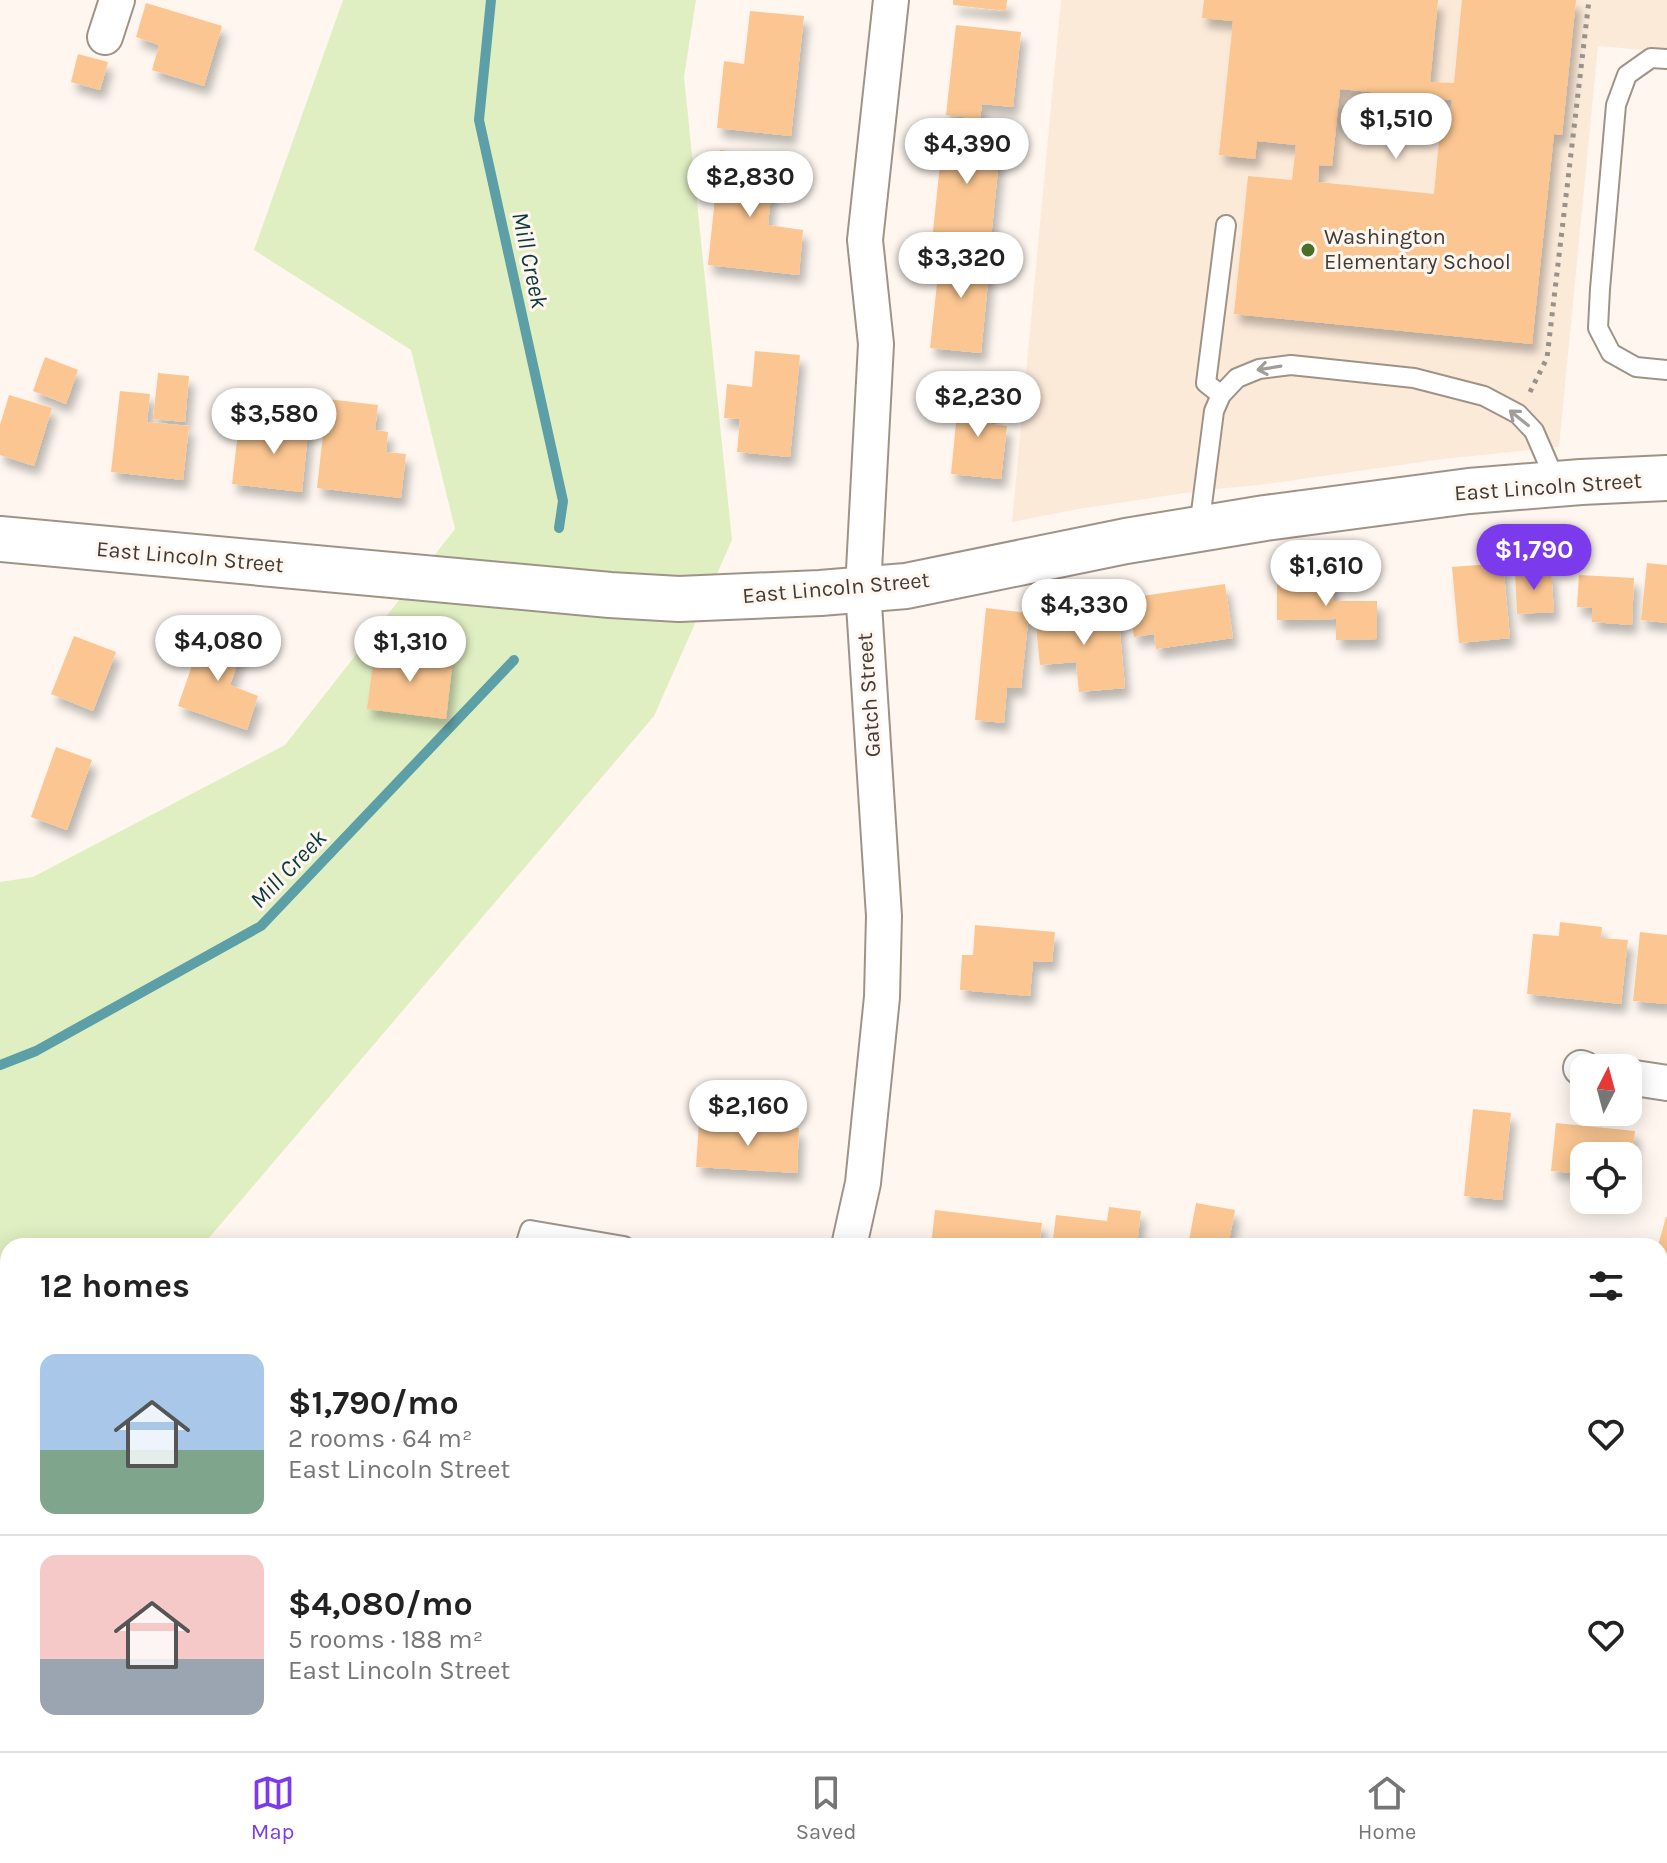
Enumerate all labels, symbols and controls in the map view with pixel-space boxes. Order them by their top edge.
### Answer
pin: $1,510 [1331,93,1461,161]
text: $1,510 [1359,103,1433,134]
pin: $4,390 [902,118,1032,186]
text: $4,390 [923,128,1011,159]
pin: $2,830 [685,151,815,219]
text: $2,830 [705,161,795,192]
water label: Mill Creek [506,209,554,312]
place label: Washington Elementary School [1324,224,1511,275]
pin: $3,320 [896,232,1026,300]
marker: Washington Elementary School [1299,241,1317,259]
text: $3,320 [916,242,1006,273]
one-way arrow [1257,361,1282,376]
pin: $2,230 [913,371,1043,439]
text: $2,230 [934,381,1022,412]
pin: $3,580 [209,388,339,456]
text: $3,580 [229,398,319,429]
one-way arrow [1509,409,1530,427]
street label: East Lincoln Street [1453,467,1643,507]
pin: $1,790 [1469,524,1599,592]
text: $1,790 [1494,534,1574,565]
street label: East Lincoln Street [95,536,285,578]
pin: $1,610 [1261,540,1391,608]
text: $1,610 [1288,550,1364,581]
street label: East Lincoln Street [741,567,931,609]
pin: $4,330 [1019,579,1149,647]
text: $4,330 [1040,589,1128,620]
pin: $4,080 [153,615,283,683]
pin: $1,310 [345,616,475,684]
text: $4,080 [173,625,263,656]
text: $1,310 [372,626,448,657]
street label: Gatch Street [852,632,886,758]
water label: Mill Creek [244,823,333,914]
north arrow [1570,1054,1642,1126]
map controls [1570,1054,1642,1214]
pin: $2,160 [683,1080,813,1148]
text: $2,160 [707,1090,789,1121]
button: locate [1570,1142,1642,1214]
icon: filters [1584,1264,1628,1308]
text: 12 homes [40,1266,190,1306]
text: $1,790/mo [288,1383,459,1423]
icon: home [104,1386,200,1482]
icon: heart [1584,1412,1628,1456]
text: 2 rooms · 64 m² [288,1423,472,1454]
text: East Lincoln Street [288,1454,510,1485]
text: $4,080/mo [288,1584,473,1624]
icon: home [104,1587,200,1683]
icon: heart [1584,1613,1628,1657]
text: 5 rooms · 188 m² [288,1624,483,1655]
text: East Lincoln Street [288,1655,510,1686]
tab: Map [251,1771,295,1845]
tab: Saved [796,1771,857,1845]
tab: Home [1358,1771,1416,1845]

